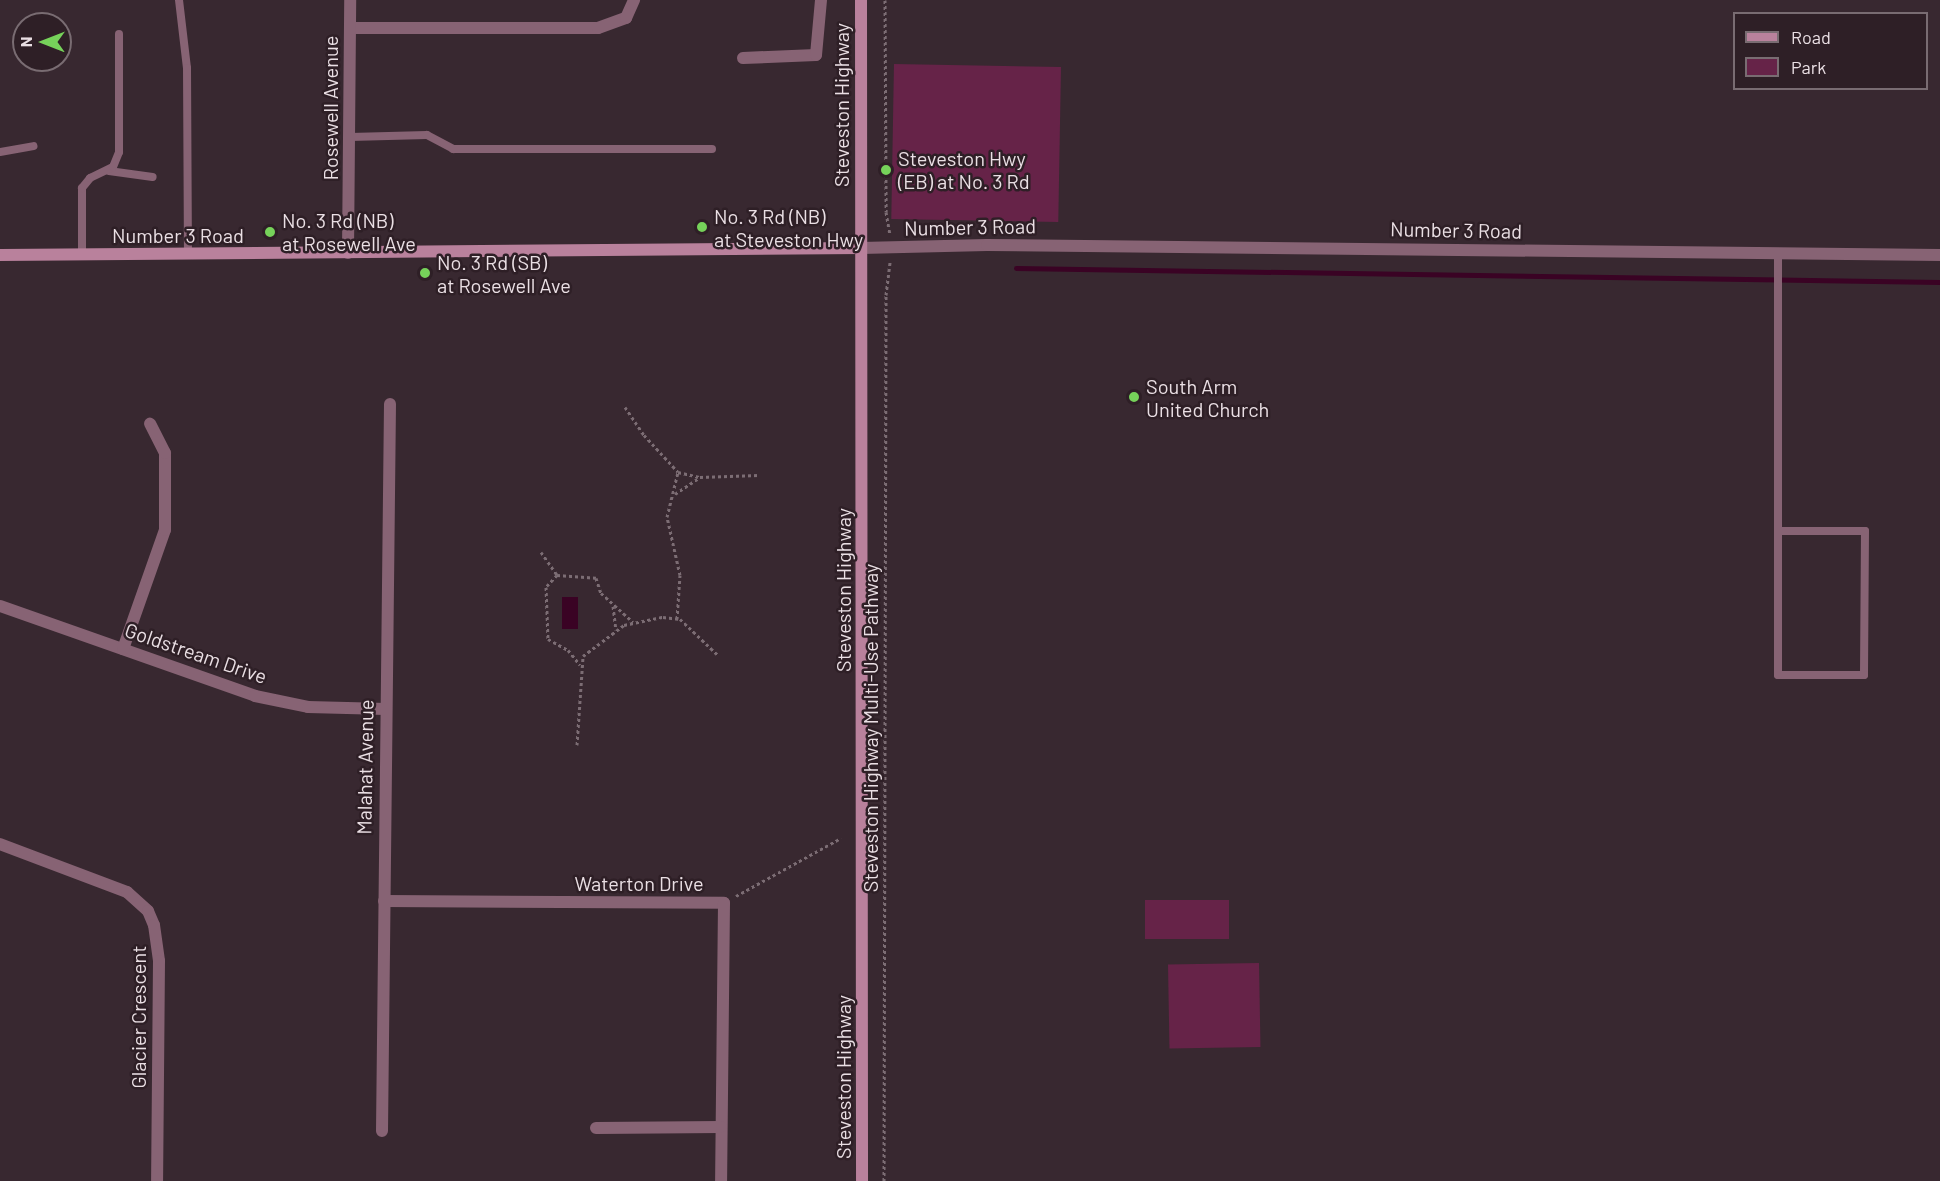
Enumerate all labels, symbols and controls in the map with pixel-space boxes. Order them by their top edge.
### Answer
north arrow [12,12,72,72]
legend [1733,12,1928,90]
street label: Steveston Highway [829,23,853,187]
text: Road [1791,26,1831,48]
street label: Rosewell Avenue [318,36,342,180]
text: N [16,37,35,47]
text: Park [1791,56,1826,78]
place label: Steveston Hwy (EB) at No. 3 Rd [898,146,1030,193]
marker: Steveston Hwy (EB) at No. 3 Rd [879,163,893,177]
place label: No. 3 Rd (NB) at Steveston Hwy [714,204,863,251]
place label: No. 3 Rd (NB) at Rosewell Ave [282,208,416,255]
street label: Number 3 Road [904,214,1036,240]
street label: Number 3 Road [1390,217,1522,243]
marker: No. 3 Rd (NB) at Steveston Hwy [695,220,709,234]
street label: Number 3 Road [112,223,244,247]
marker: No. 3 Rd (NB) at Rosewell Ave [263,225,277,239]
place label: No. 3 Rd (SB) at Rosewell Ave [437,250,571,297]
marker: No. 3 Rd (SB) at Rosewell Ave [418,266,432,280]
place label: South Arm United Church [1146,374,1269,421]
marker: South Arm United Church [1127,390,1141,404]
street label: Steveston Highway [831,508,855,672]
street label: Steveston Highway Multi-Use Pathway [858,564,882,892]
street label: Goldstream Drive [122,617,270,689]
street label: Malahat Avenue [352,699,378,835]
street label: Waterton Drive [574,871,704,895]
street label: Glacier Crescent [126,946,150,1088]
street label: Steveston Highway [831,995,855,1159]

